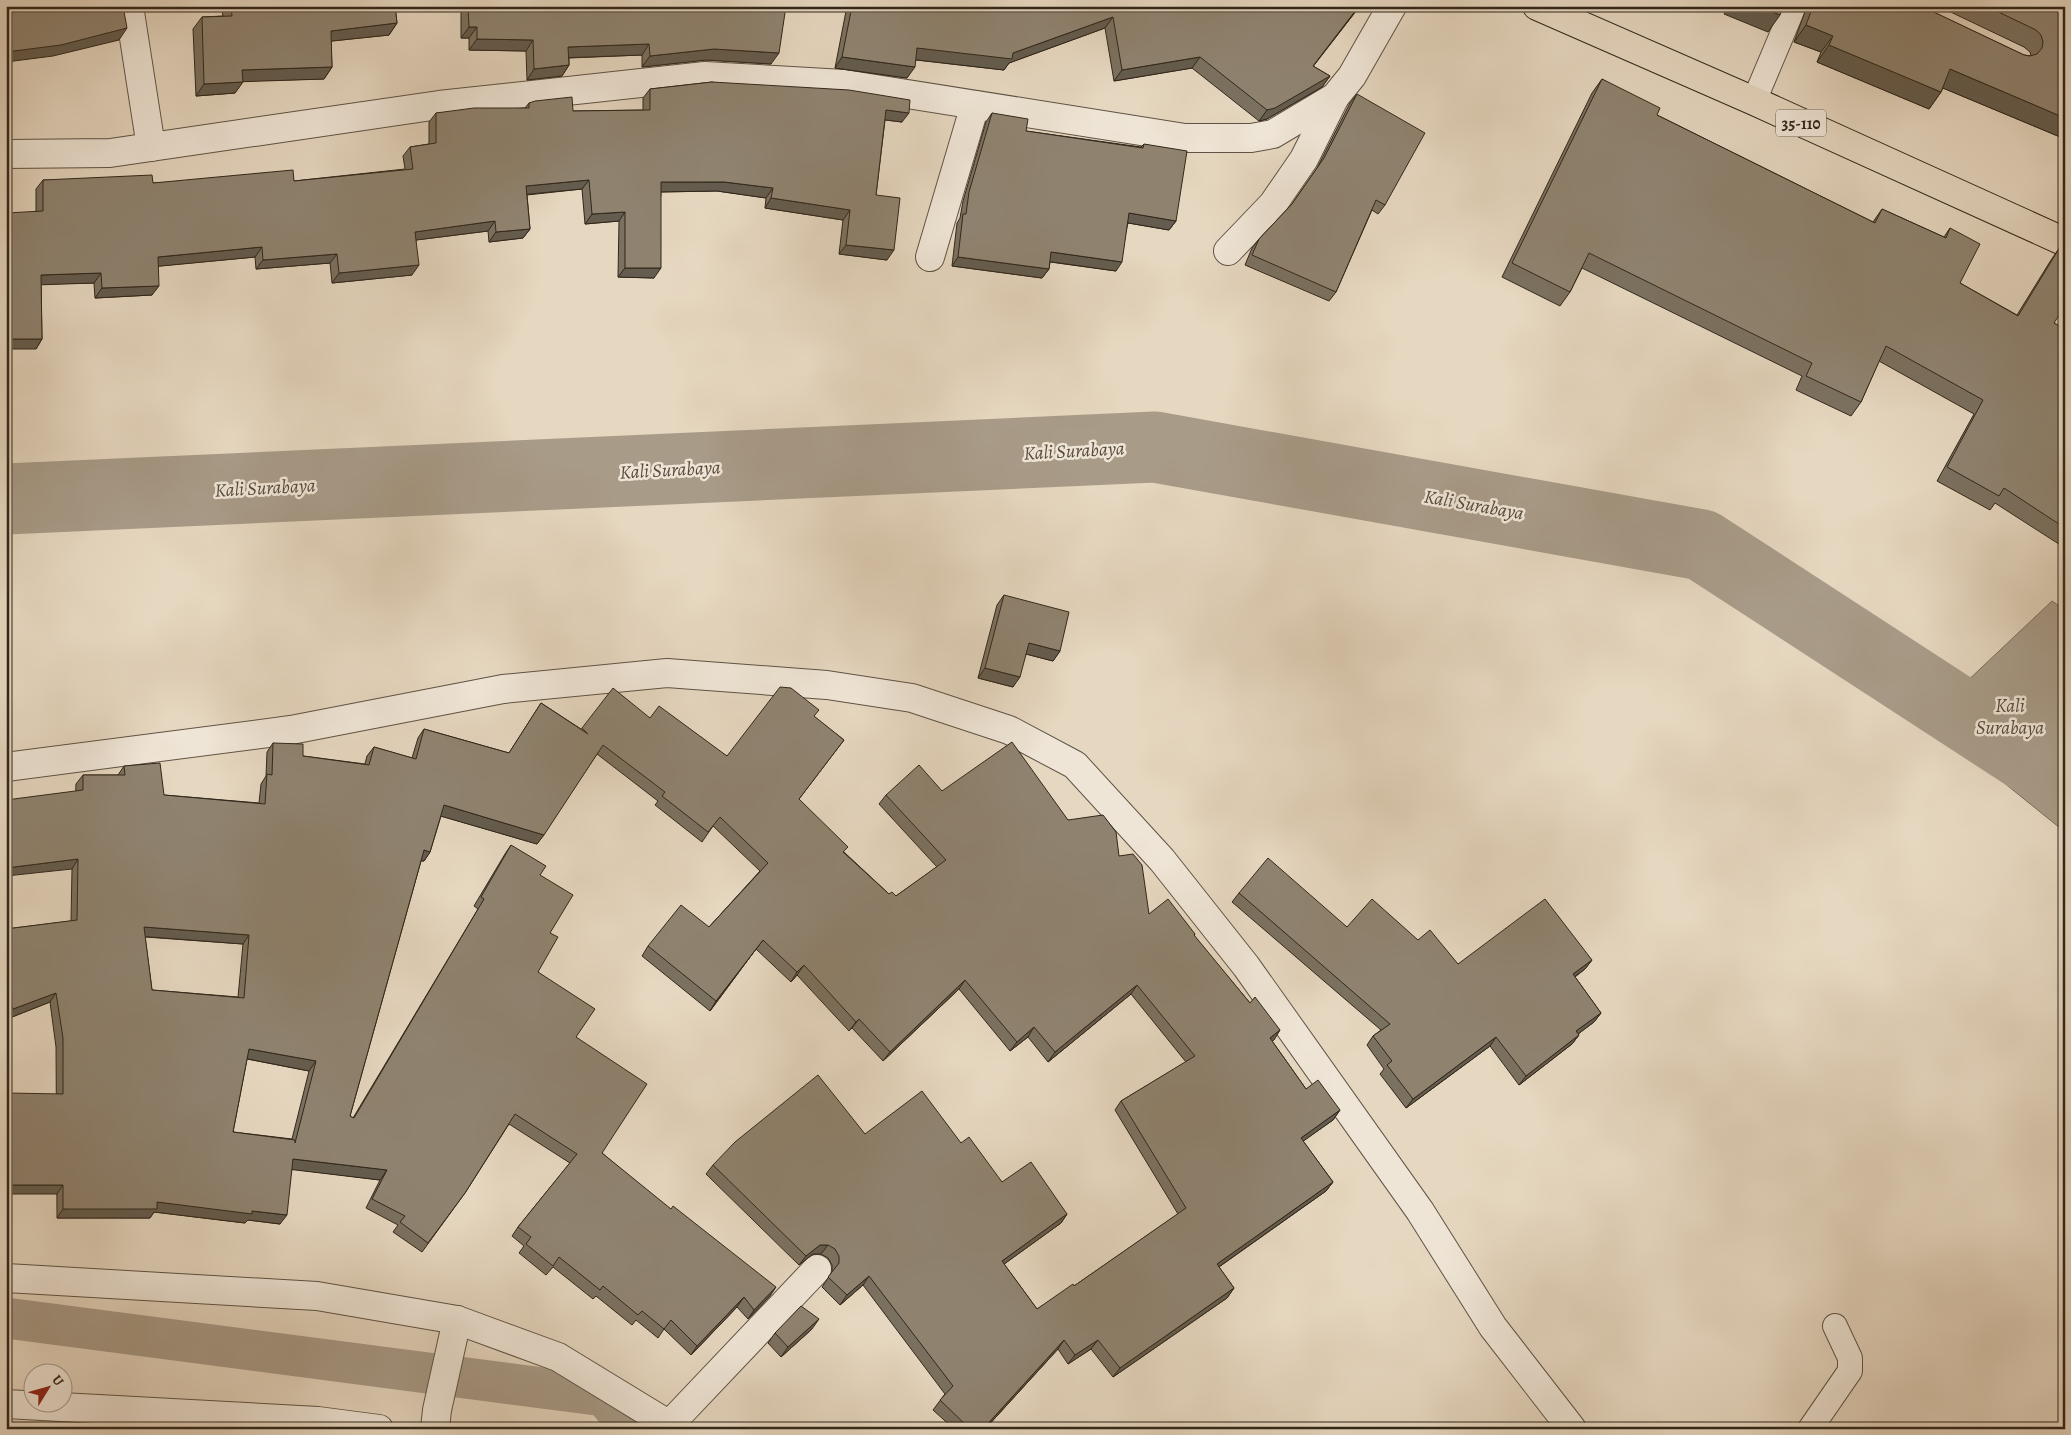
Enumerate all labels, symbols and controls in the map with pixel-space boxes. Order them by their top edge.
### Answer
road number: 35-110 [1776,110,1826,136]
water label: Kali Surabaya [1023,435,1125,467]
water label: Kali Surabaya [619,454,721,486]
water label: Kali Surabaya [214,472,316,504]
water label: Kali Surabaya [1422,483,1526,527]
water label: Kali Surabaya [1976,693,2044,741]
north arrow [22,1362,72,1412]
text: U [48,1371,68,1390]

